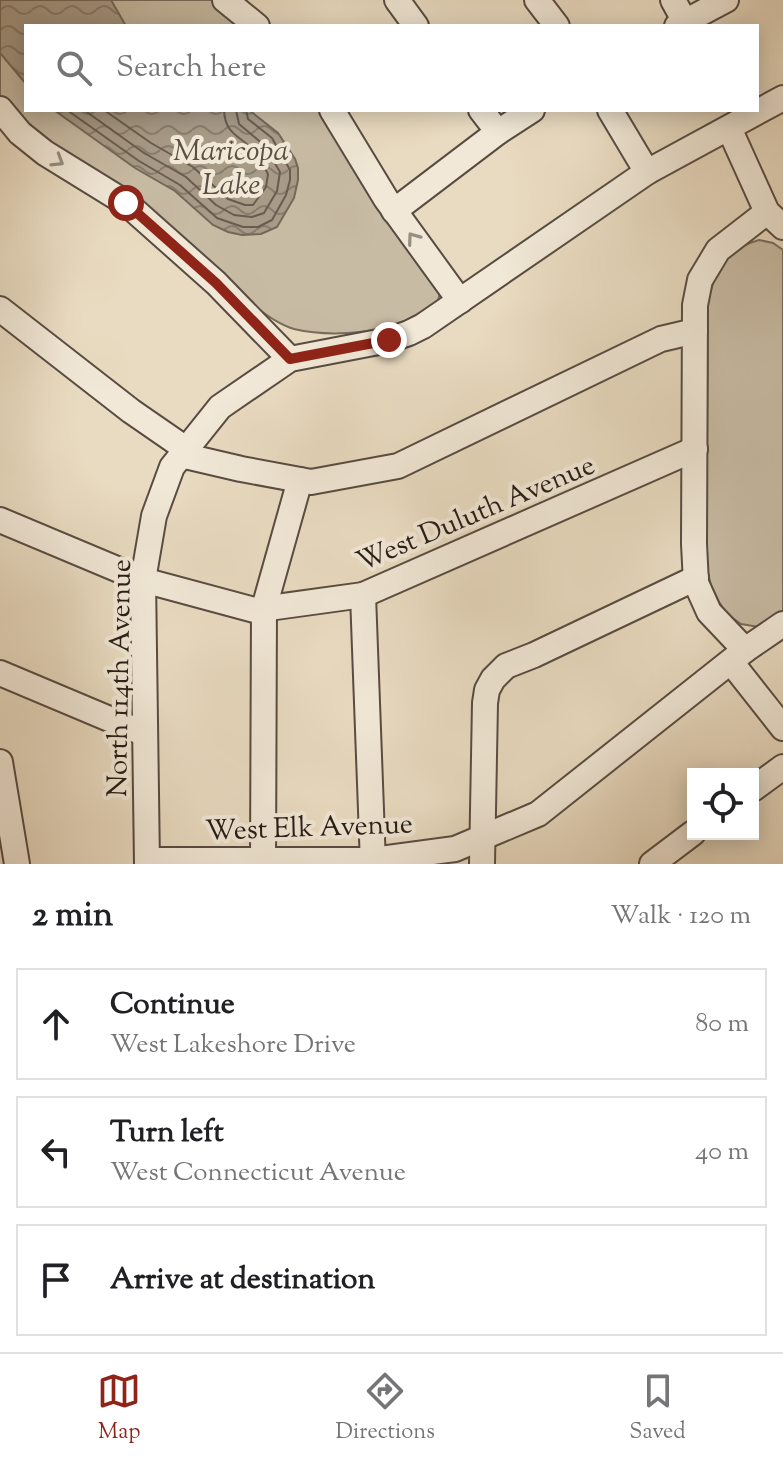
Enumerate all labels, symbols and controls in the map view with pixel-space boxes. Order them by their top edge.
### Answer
search box [24,24,759,112]
icon: search [52,46,96,90]
text: Search here [116,47,266,90]
water label: Maricopa Lake [173,131,289,208]
one-way arrow [49,151,64,166]
route start [108,185,144,221]
one-way arrow [409,232,423,247]
route end [371,322,407,358]
street label: West Duluth Avenue [351,446,602,583]
street label: North 114th Avenue [99,559,143,797]
map controls [687,768,759,840]
button: locate [687,768,759,840]
street label: West Elk Avenue [205,805,414,853]
text: 2 min [32,892,113,941]
text: Walk · 120 m [611,898,751,935]
text: Continue [110,984,235,1027]
icon: ahead [34,1002,78,1046]
text: 80 m [695,1006,749,1043]
text: West Lakeshore Drive [110,1027,356,1064]
text: Turn left [110,1112,224,1155]
icon: left [34,1130,78,1174]
text: 40 m [695,1134,749,1171]
text: West Connecticut Avenue [110,1155,406,1192]
icon: arrive [34,1258,78,1302]
text: Arrive at destination [110,1259,375,1302]
tab: Map [97,1369,141,1449]
tab: Directions [336,1369,435,1449]
tab: Saved [629,1369,686,1449]

